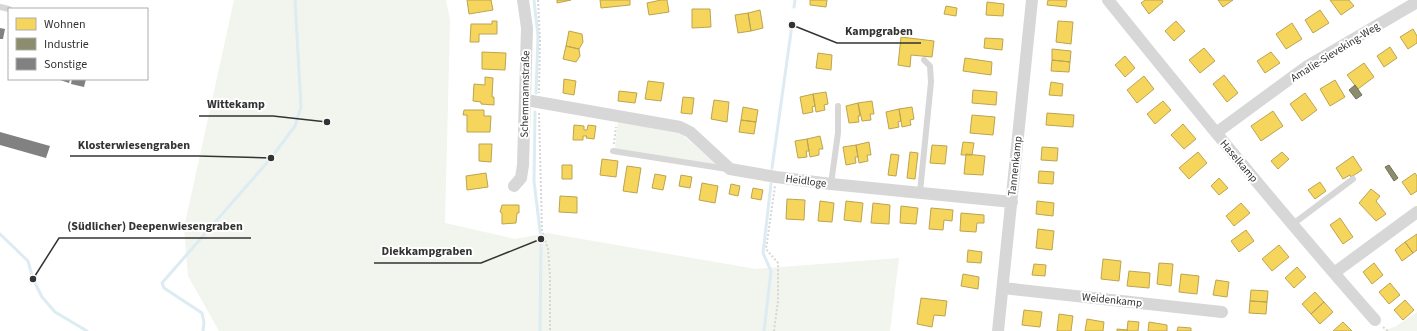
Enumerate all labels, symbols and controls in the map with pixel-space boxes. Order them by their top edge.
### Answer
legend [8,8,148,80]
text: Wohnen [44,16,86,33]
street label: Amalie-Sieveking-Weg [1288,18,1383,85]
callout: Kampgraben [837,19,921,43]
text: Kampgraben [845,23,913,40]
text: Industrie [44,36,89,53]
street label: Schemmannstraße [517,50,533,138]
text: Sonstige [44,56,87,73]
callout: Wittekamp [199,92,273,116]
text: Wittekamp [207,96,265,113]
callout: Klosterwiesengraben [70,132,198,156]
street label: Tannenkamp [1004,135,1026,197]
street label: Haselkamp [1217,136,1261,186]
text: Klosterwiesengraben [78,137,190,154]
street label: Heidloge [785,171,828,191]
callout: (Südlicher) Deepenwiesengraben [59,214,251,238]
text: (Südlicher) Deepenwiesengraben [67,218,243,235]
callout: Diekkampgraben [374,239,481,263]
text: Diekkampgraben [382,243,473,260]
street label: Weidenkamp [1081,289,1143,311]

